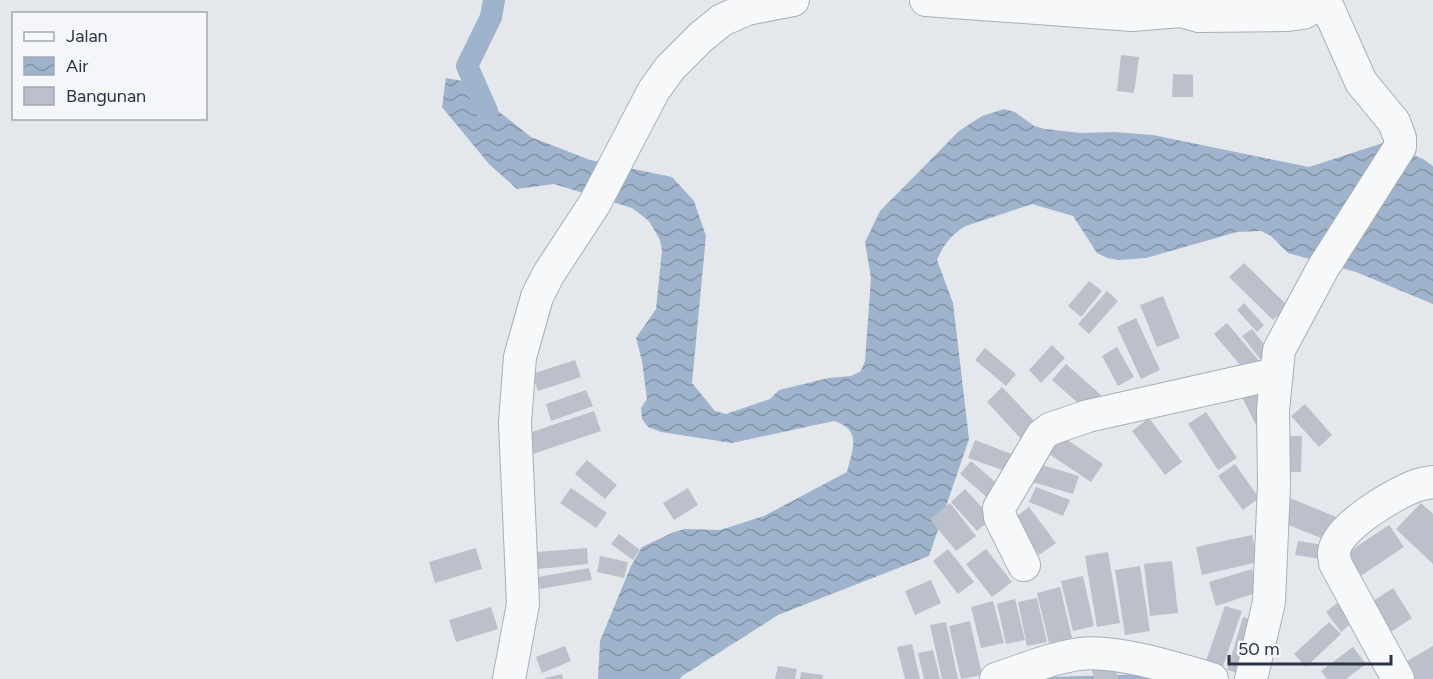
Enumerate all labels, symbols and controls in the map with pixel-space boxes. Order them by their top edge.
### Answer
legend [12,12,207,120]
text: Jalan [66,25,108,47]
text: Air [66,55,88,77]
text: Bangunan [66,85,146,107]
scale bar [1229,628,1391,666]
text: 50 m [1238,638,1280,660]

